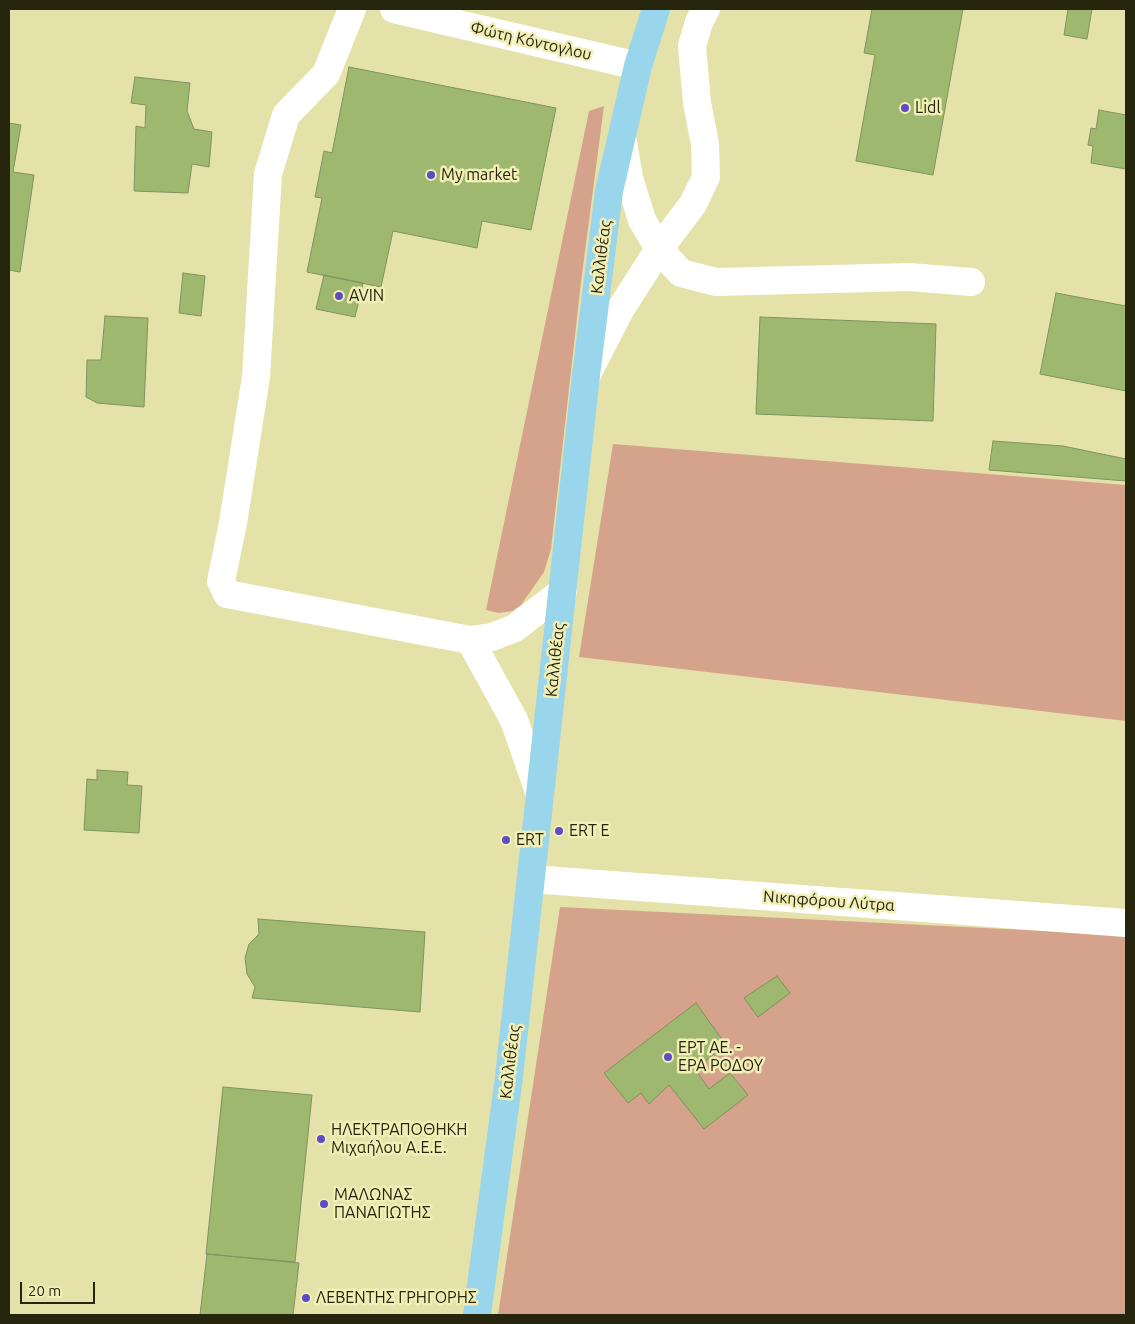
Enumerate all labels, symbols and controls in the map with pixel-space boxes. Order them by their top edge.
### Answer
street label: Φώτη Κόντογλου [468,18,594,64]
place label: Lidl [915,98,941,118]
marker: Lidl [899,102,911,114]
place label: My market [441,165,517,185]
marker: My market [425,169,437,181]
street label: Καλλιθέας [587,219,615,295]
place label: AVIN [349,286,384,306]
marker: AVIN [333,290,345,302]
street label: Καλλιθέας [542,622,568,698]
place label: ERT E [569,821,609,841]
marker: ERT E [553,825,565,837]
place label: ERT [516,830,544,850]
marker: ERT [500,834,512,846]
street label: Νικηφόρου Λύτρα [763,887,895,915]
street label: Καλλιθέας [496,1024,524,1100]
place label: ΕΡΤ ΑΕ. - ΕΡΑ ΡΟΔΟΥ [678,1038,763,1076]
marker: ΕΡΤ ΑΕ. - ΕΡΑ ΡΟΔΟΥ [662,1051,674,1063]
place label: ΗΛΕΚΤΡΑΠΟΘΗΚΗ Μιχαήλου Α.Ε.Ε. [331,1120,467,1158]
marker: ΗΛΕΚΤΡΑΠΟΘΗΚΗ Μιχαήλου Α.Ε.Ε. [315,1133,327,1145]
place label: ΜΑΛΩΝΑΣ ΠΑΝΑΓΙΩΤΗΣ [334,1185,431,1223]
marker: ΜΑΛΩΝΑΣ ΠΑΝΑΓΙΩΤΗΣ [318,1198,330,1210]
scale bar [22,1272,98,1304]
text: 20 m [28,1282,61,1299]
place label: ΛΕΒΕΝΤΗΣ ΓΡΗΓΟΡΗΣ [316,1288,477,1308]
marker: ΛΕΒΕΝΤΗΣ ΓΡΗΓΟΡΗΣ [300,1292,312,1304]

